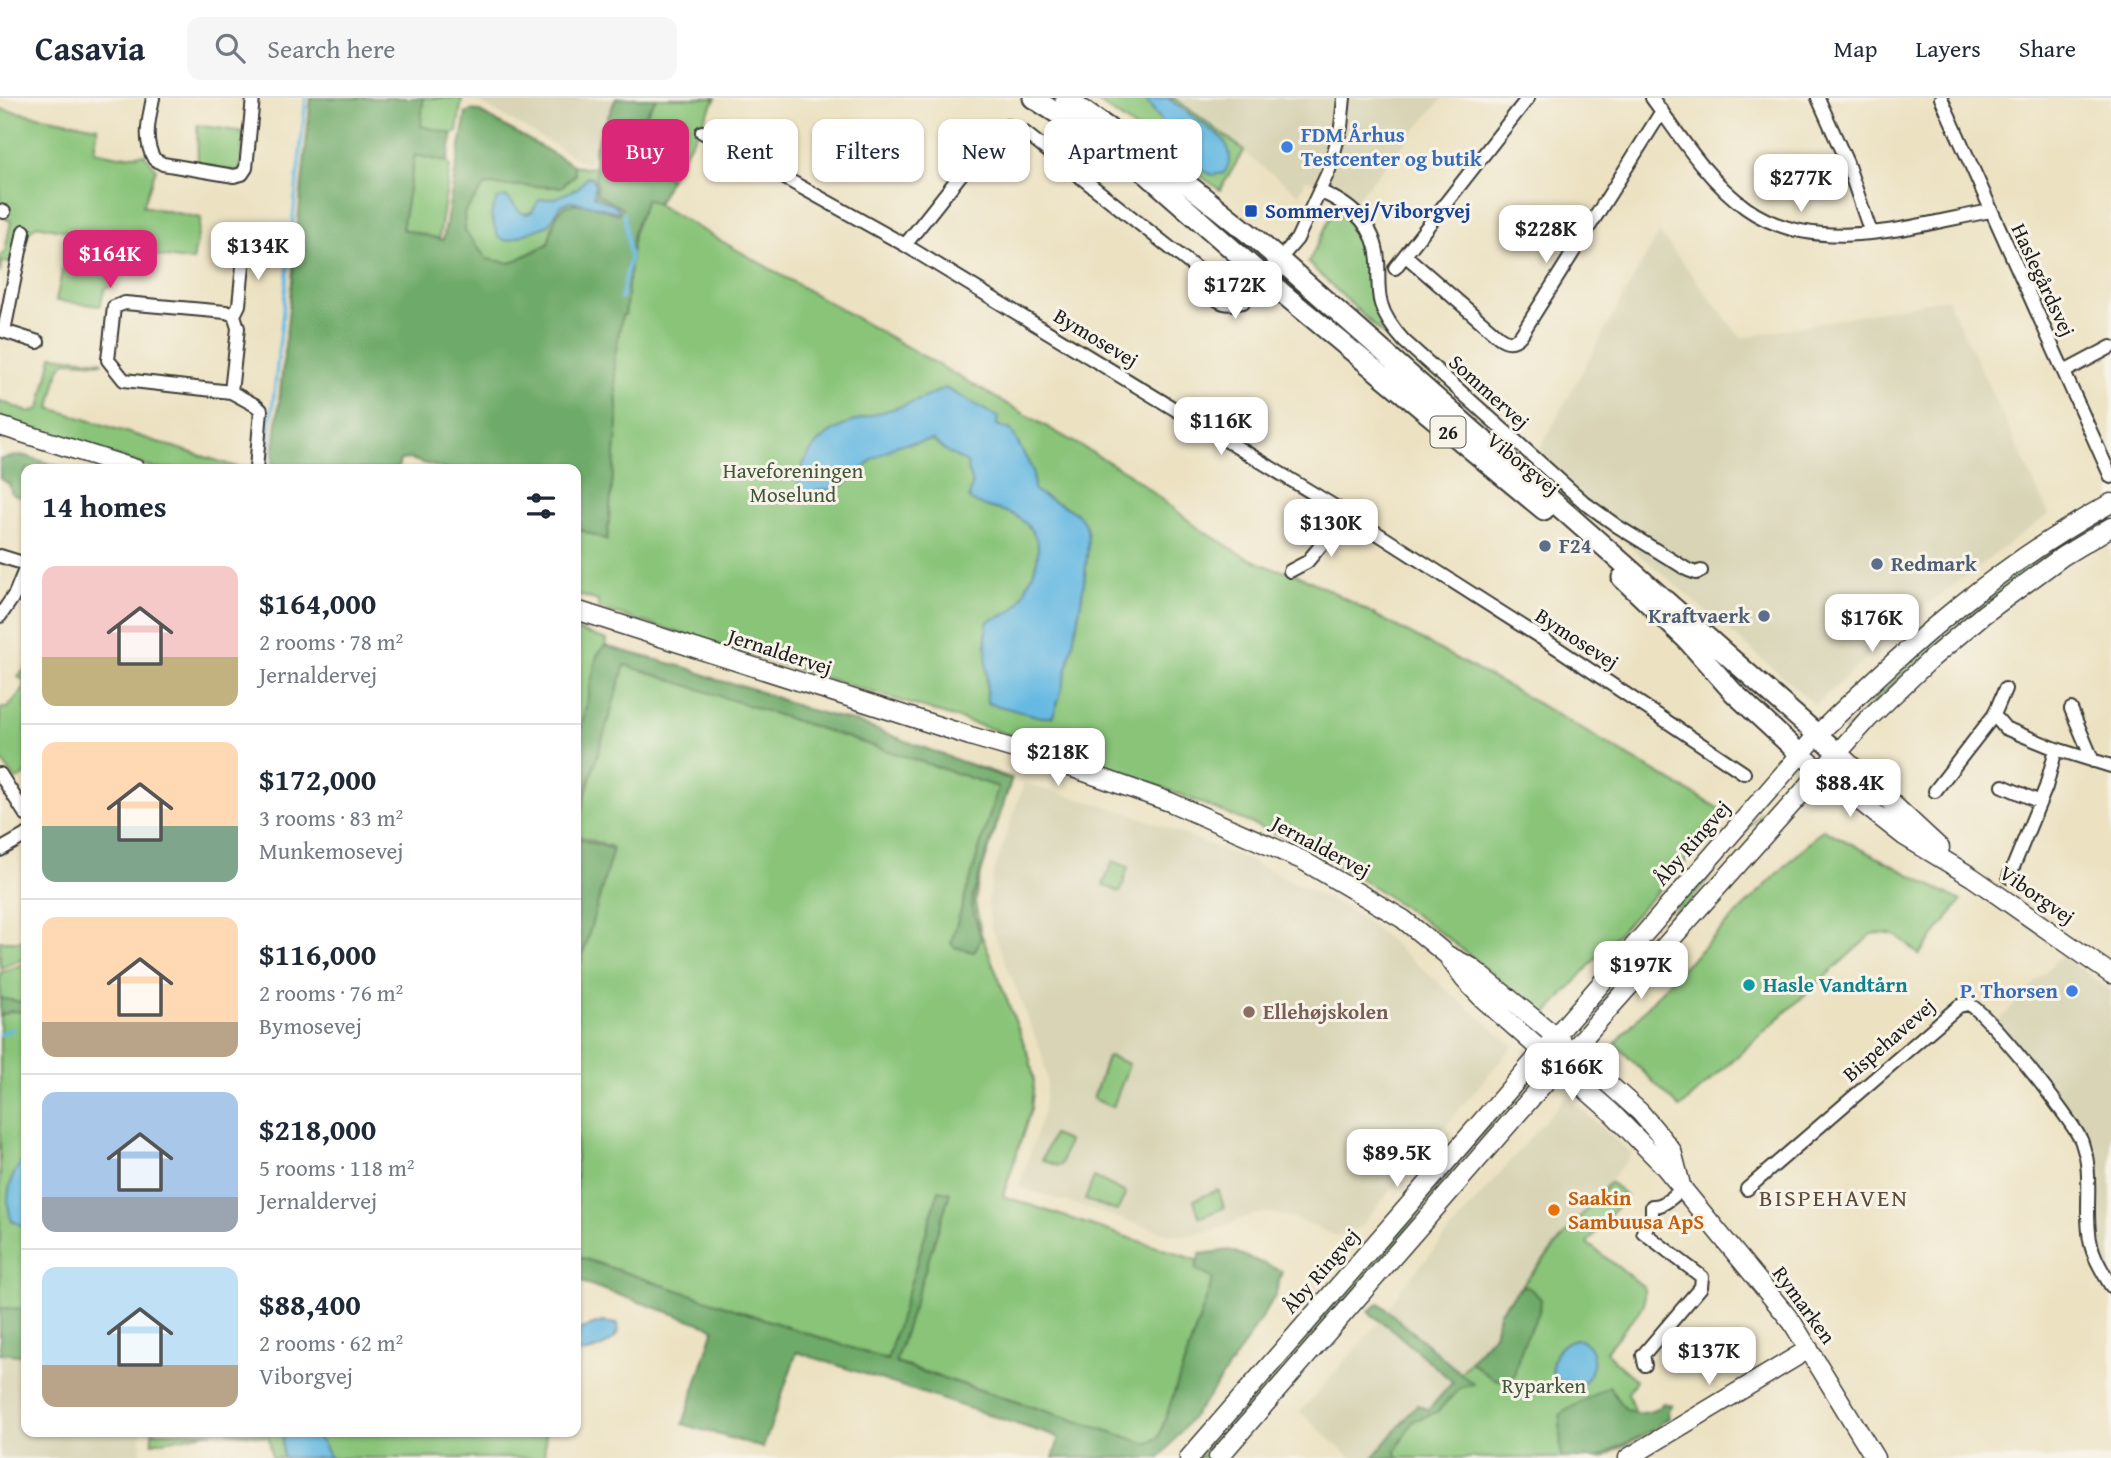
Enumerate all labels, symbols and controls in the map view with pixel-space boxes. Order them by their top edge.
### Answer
search box [187,17,677,80]
text: Casavia [35,24,145,72]
icon: search [211,29,249,67]
text: Search here [267,29,396,68]
text: Map [1834,31,1877,66]
text: Layers [1915,31,1981,66]
text: Share [2019,31,2076,66]
chip: Buy [602,119,689,182]
chip: Rent [703,119,798,182]
chip: Filters [812,119,924,182]
chip: New [938,119,1030,182]
chip: Apartment [1044,119,1202,182]
place label: FDM Århus Testcenter og butik [1301,119,1483,174]
marker: FDM Århus Testcenter og butik [1279,139,1295,155]
pin: $277K [1752,155,1850,214]
text: $277K [1770,160,1832,193]
place label: Sommervej/Viborgvej [1265,195,1471,226]
marker: Sommervej/Viborgvej [1243,203,1259,219]
pin: $228K [1497,206,1595,265]
text: $228K [1515,211,1577,244]
street label: Haslegårdsvej [2004,218,2083,342]
pin: $134K [209,222,307,282]
text: $134K [227,228,289,261]
pin: $164K [61,230,159,290]
text: $164K [79,236,141,269]
pin: $172K [1186,262,1284,321]
text: $172K [1204,267,1266,300]
street label: Bymosevej [1048,300,1144,375]
street label: Sommervej [1442,347,1537,436]
pin: $116K [1172,398,1270,457]
text: $116K [1190,403,1252,436]
road number: 26 [1430,416,1466,448]
street label: Viborgvej [1480,425,1566,503]
park label: Haveforeningen Moselund [723,455,863,510]
text: 14 homes [42,484,167,528]
icon: filters [522,487,560,525]
pin: $130K [1282,500,1380,559]
text: $130K [1300,505,1362,538]
place label: F24 [1559,530,1592,561]
marker: F24 [1537,538,1553,554]
place label: Redmark [1891,548,1978,579]
marker: Redmark [1869,556,1885,572]
text: $164,000 [259,581,376,625]
icon: home [98,594,182,678]
pin: $176K [1823,594,1921,654]
street label: Bymosevej [1529,600,1625,677]
place label: Kraftvaerk [1648,600,1751,631]
text: $176K [1841,600,1903,633]
marker: Kraftvaerk [1756,608,1772,624]
street label: Jernaldervej [721,619,836,683]
text: 2 rooms · 78 m² [259,625,403,658]
text: Jernaldervej [259,658,377,691]
pin: $218K [1009,728,1107,788]
text: $218K [1027,734,1089,767]
text: $172,000 [259,757,376,801]
pin: $88.4K [1793,760,1907,819]
text: $88.4K [1816,765,1884,798]
icon: home [98,770,182,854]
street label: Åby Ringvej [1646,793,1738,892]
text: 3 rooms · 83 m² [259,801,403,834]
street label: Jernaldervej [1264,806,1376,886]
text: Munkemosevej [259,834,404,867]
street label: Viborgvej [1993,857,2081,932]
text: $116,000 [259,932,376,976]
pin: $197K [1592,942,1690,1001]
icon: home [98,945,182,1029]
text: $197K [1610,947,1672,980]
place label: Hasle Vandtårn [1763,969,1908,1000]
place label: P. Thorsen [1960,975,2059,1006]
text: 2 rooms · 76 m² [259,976,403,1009]
marker: Hasle Vandtårn [1741,977,1757,993]
marker: P. Thorsen [2064,983,2080,999]
street label: Bispehavevej [1835,991,1942,1089]
place label: Ellehøjskolen [1263,996,1389,1027]
marker: Ellehøjskolen [1241,1004,1257,1020]
text: Bymosevej [259,1009,362,1042]
pin: $166K [1523,1044,1621,1103]
text: $166K [1541,1049,1603,1082]
text: $218,000 [259,1107,376,1151]
icon: home [98,1120,182,1204]
pin: $89.5K [1340,1130,1454,1189]
text: $89.5K [1363,1135,1431,1168]
text: 5 rooms · 118 m² [259,1151,414,1184]
district label: BISPEHAVEN [1759,1180,1909,1215]
place label: Saakin Sambuusa ApS [1568,1182,1704,1237]
text: Jernaldervej [259,1184,377,1217]
marker: Saakin Sambuusa ApS [1546,1202,1562,1218]
street label: Åby Ringvej [1275,1221,1367,1320]
street label: Rymarken [1765,1259,1844,1350]
text: $88,400 [259,1282,361,1326]
icon: home [98,1295,182,1379]
text: 2 rooms · 62 m² [259,1326,403,1359]
pin: $137K [1660,1328,1758,1387]
text: $137K [1678,1333,1740,1366]
text: Viborgvej [259,1359,353,1392]
park label: Ryparken [1502,1370,1586,1401]

